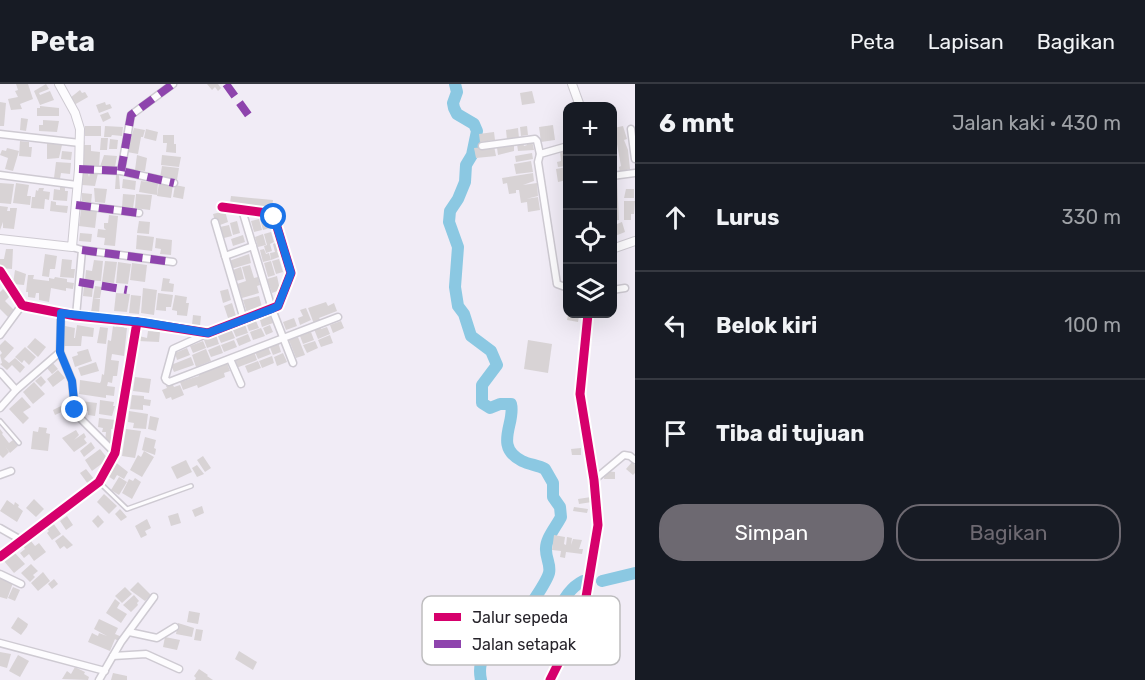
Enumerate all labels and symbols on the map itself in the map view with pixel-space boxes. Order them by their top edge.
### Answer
route start [260,203,286,229]
route end [61,396,87,422]
legend [422,596,620,665]
text: Jalur sepeda [472,608,568,627]
text: Jalan setapak [472,635,577,654]

